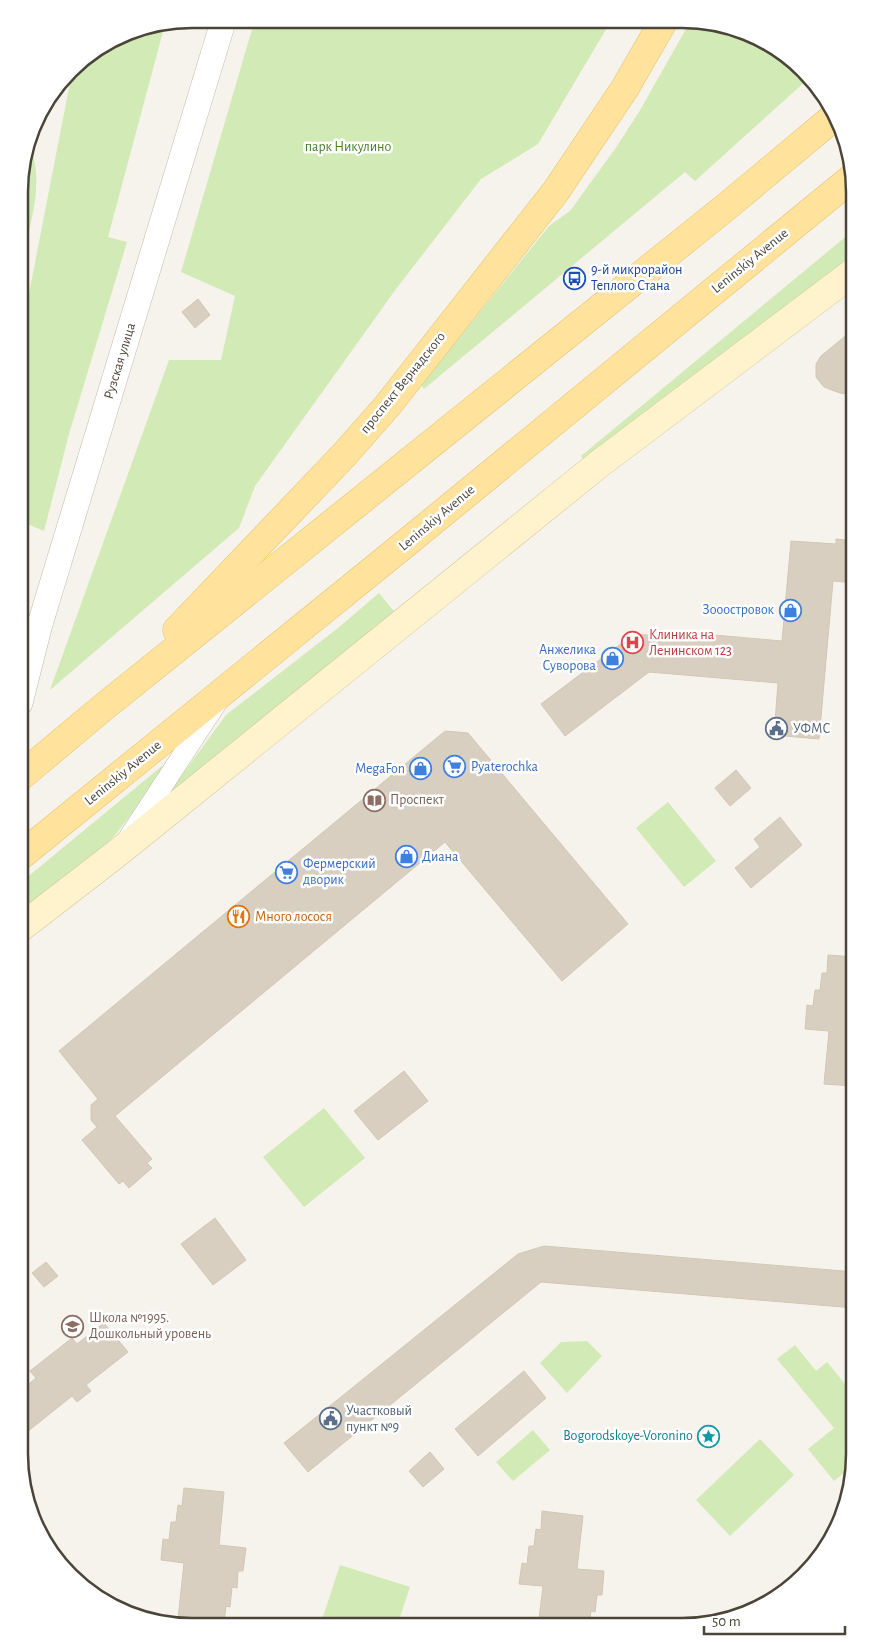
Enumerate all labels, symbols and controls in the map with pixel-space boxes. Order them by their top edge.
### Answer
park label: парк Никулино [305,140,391,154]
street label: Leninskiy Avenue [709,226,791,296]
place label: 9-й микрорайон Теплого Стана [591,263,683,293]
bus stop icon: 9-й микрорайон Теплого Стана [563,266,587,290]
street label: Рузская улица [102,321,138,401]
street label: проспект Вернадского [358,329,448,436]
street label: Leninskiy Avenue [397,482,477,554]
shop icon: Зооостровок [778,598,802,622]
place label: Зооостровок [703,603,775,617]
place label: Клиника на Ленинском 123 [649,628,732,658]
hospital icon: Клиника на Ленинском 123 [621,631,645,655]
place label: Анжелика Суворова [539,643,597,673]
shop icon: Анжелика Суворова [600,646,624,670]
public building icon: УФМС [765,717,789,741]
place label: УФМС [793,722,830,736]
street label: Leninskiy Avenue [82,738,164,808]
supermarket icon: Pyaterochka [443,755,467,779]
shop icon: MegaFon [409,757,433,781]
place label: Pyaterochka [471,760,538,774]
place label: MegaFon [355,762,405,776]
library icon: Проспект [362,788,386,812]
place label: Проспект [390,793,445,807]
shop icon: Диана [394,845,418,869]
place label: Диана [422,850,459,864]
place label: Фермерский дворик [303,857,376,887]
supermarket icon: Фермерский дворик [275,860,299,884]
restaurant icon: Много лосося [227,905,251,929]
place label: Много лосося [255,910,332,924]
place label: Школа №1995. Дошкольный уровень [89,1311,211,1341]
school or university icon: Школа №1995. Дошкольный уровень [61,1314,85,1338]
place label: Участковый пункт №9 [346,1404,412,1434]
public building icon: Участковый пункт №9 [318,1407,342,1431]
place icon: Bogorodskoye-Voronino [697,1424,721,1448]
place label: Bogorodskoye-Voronino [563,1429,693,1443]
scale bar [704,1604,845,1636]
text: 50 m [712,1614,741,1629]

